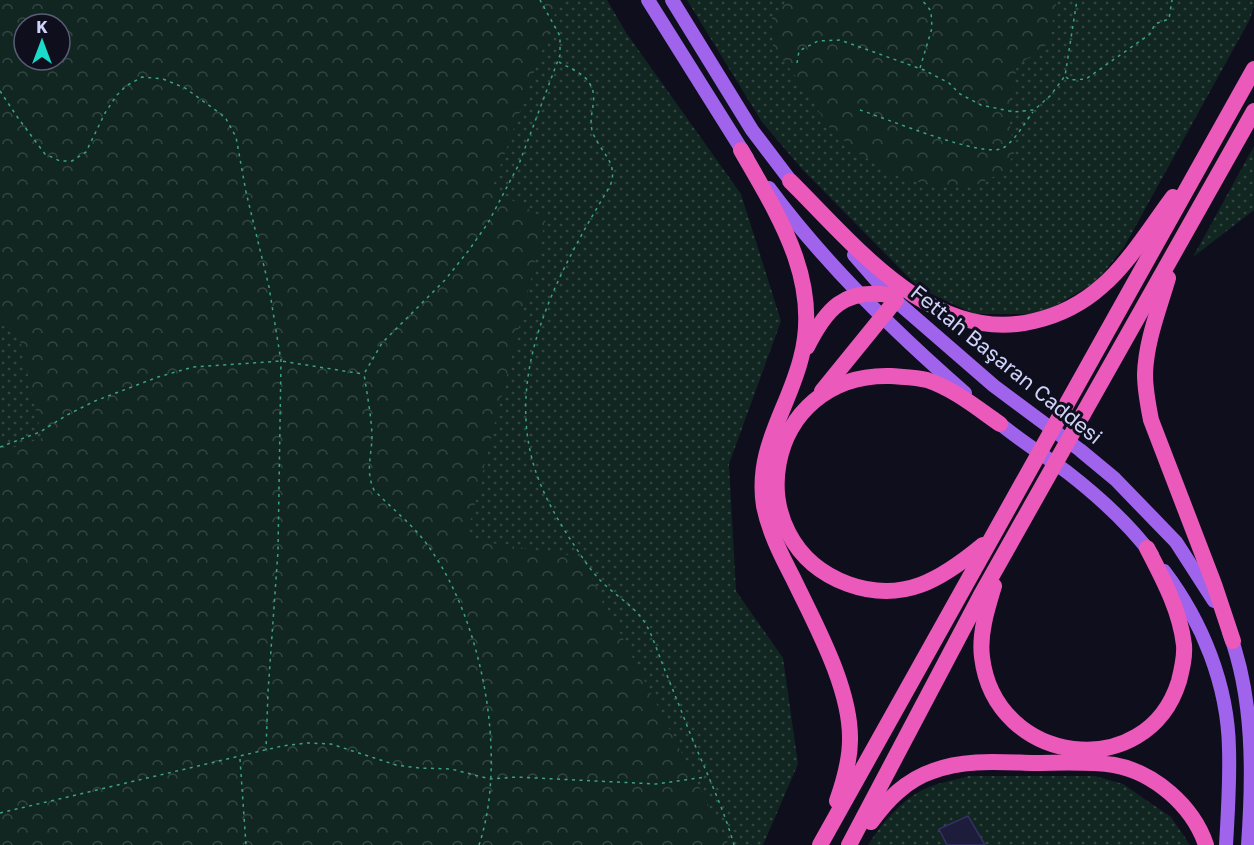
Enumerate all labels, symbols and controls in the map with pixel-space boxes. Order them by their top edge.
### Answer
north arrow [12,12,72,72]
text: K [36,17,48,37]
street label: Fettah Başaran Caddesi [906,279,1108,449]

